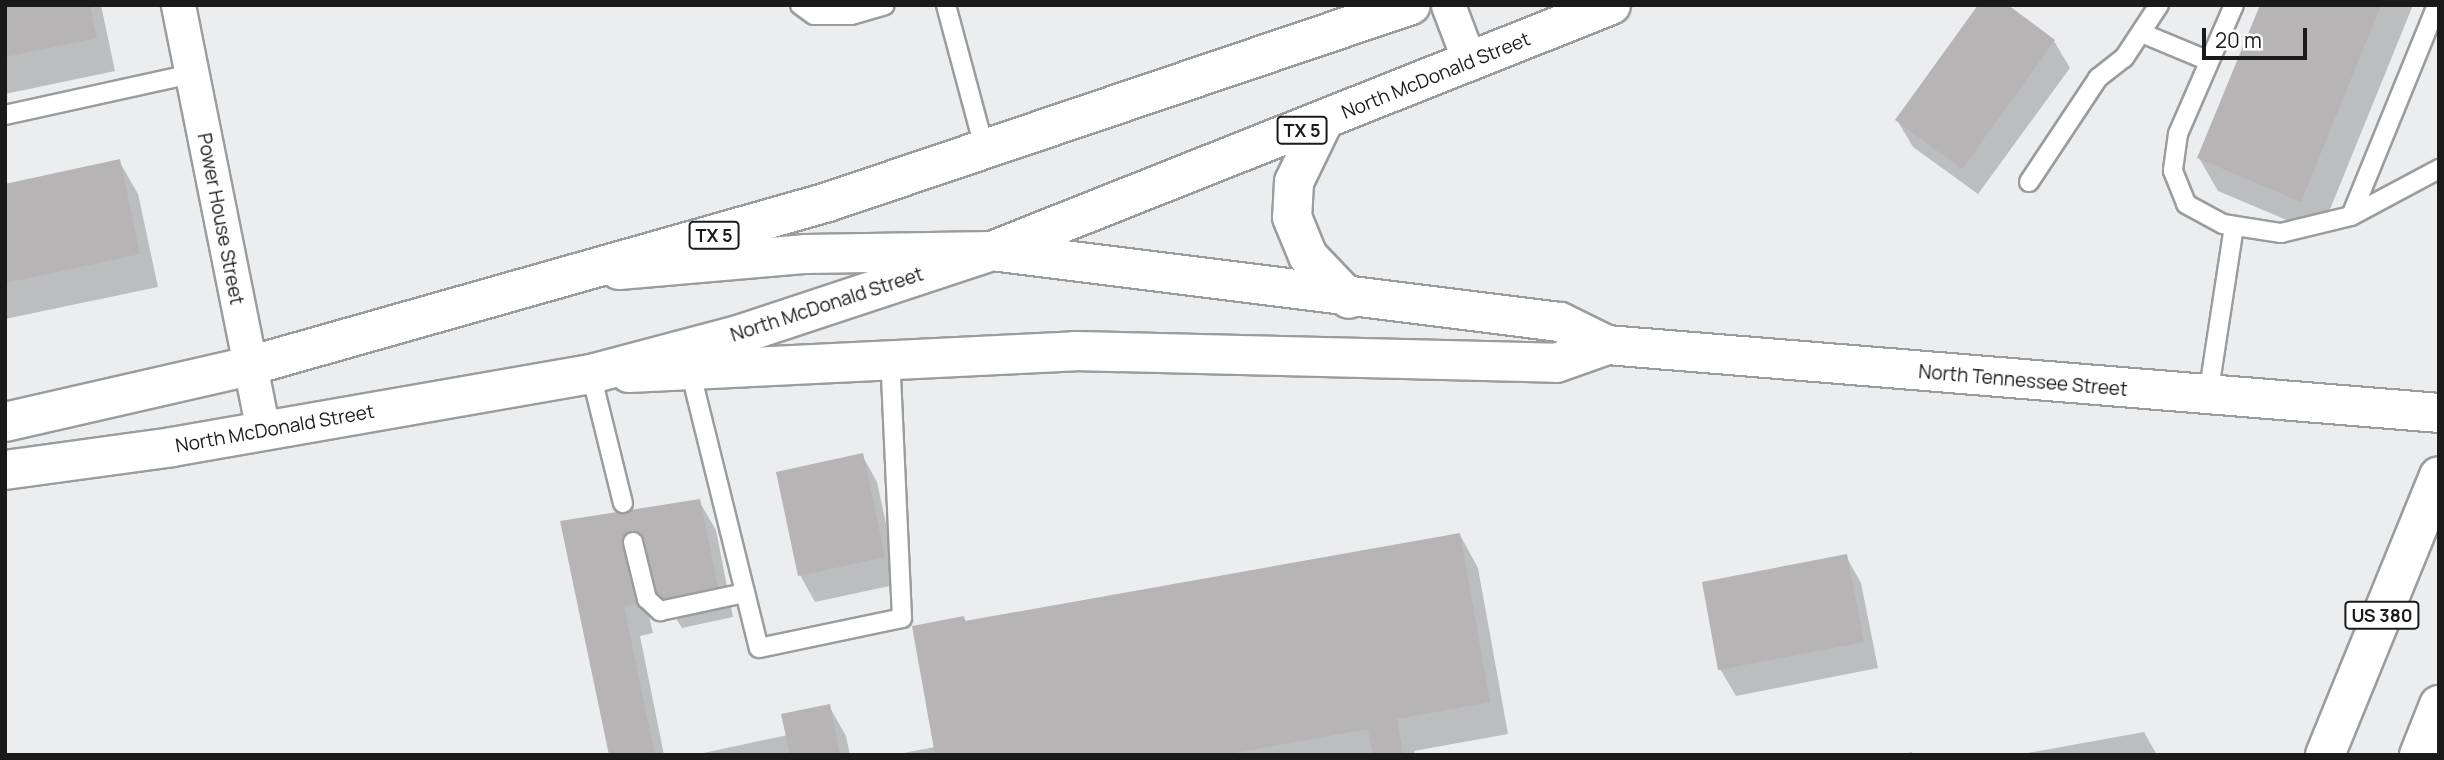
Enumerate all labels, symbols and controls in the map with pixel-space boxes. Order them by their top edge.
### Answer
scale bar [2206,14,2311,58]
text: 20 m [2215,26,2262,54]
street label: North McDonald Street [1338,28,1534,124]
road number: TX 5 [1276,116,1328,145]
street label: Power House Street [192,131,248,307]
road number: TX 5 [688,220,740,249]
street label: North McDonald Street [728,263,926,347]
street label: North Tennessee Street [1918,361,2128,401]
street label: North McDonald Street [174,400,376,458]
road number: US 380 [2344,600,2420,630]

